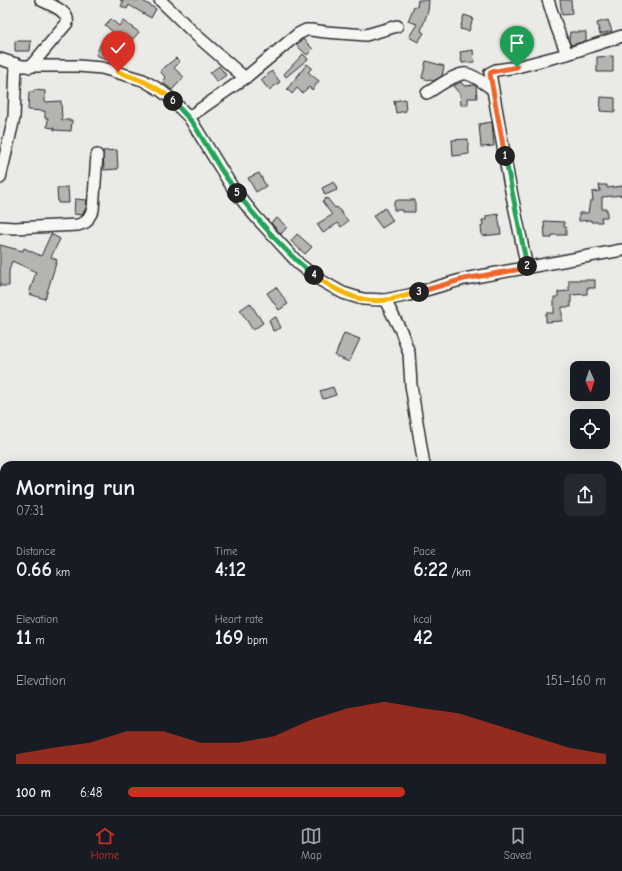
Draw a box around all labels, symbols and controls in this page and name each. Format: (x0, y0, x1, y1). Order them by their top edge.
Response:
pin (500, 26, 534, 67)
pin (101, 31, 135, 72)
icon: arrive (506, 32, 528, 54)
icon: check (107, 37, 129, 59)
pin: 6 (163, 91, 183, 111)
text: 6 (170, 94, 176, 107)
pin: 1 (495, 146, 515, 166)
text: 1 (503, 149, 507, 162)
pin: 5 (227, 183, 247, 203)
text: 5 (234, 186, 240, 199)
pin: 2 (517, 256, 537, 276)
text: 2 (524, 259, 530, 272)
pin: 4 (304, 265, 324, 285)
text: 4 (311, 268, 317, 281)
pin: 3 (409, 282, 429, 302)
text: 3 (416, 285, 422, 298)
north arrow (570, 361, 610, 401)
map controls (570, 361, 610, 449)
button: locate (570, 409, 610, 449)
button: share (564, 474, 606, 516)
text: Morning run (16, 475, 135, 501)
text: 07:31 (16, 503, 44, 518)
text: Distance (16, 545, 55, 558)
text: Time (215, 545, 238, 558)
text: Pace (413, 545, 436, 558)
text: 0.66 (16, 558, 52, 581)
text: 4:12 (215, 558, 246, 581)
text: 6:22 (413, 558, 448, 581)
text: km (52, 566, 70, 579)
text: /km (448, 566, 471, 579)
text: Elevation (16, 613, 58, 626)
text: Heart rate (215, 613, 263, 626)
text: kcal (413, 613, 432, 626)
text: 11 (16, 626, 32, 649)
text: 169 (215, 626, 243, 649)
text: 42 (413, 626, 433, 649)
text: m (32, 634, 45, 647)
text: bpm (243, 634, 268, 647)
text: Elevation (16, 673, 66, 688)
text: 151–160 m (546, 673, 606, 688)
text: 100 m (16, 785, 51, 800)
text: 6:48 (80, 785, 102, 800)
tab: Home (91, 825, 119, 862)
tab: Map (300, 825, 322, 862)
tab: Saved (504, 825, 531, 862)

